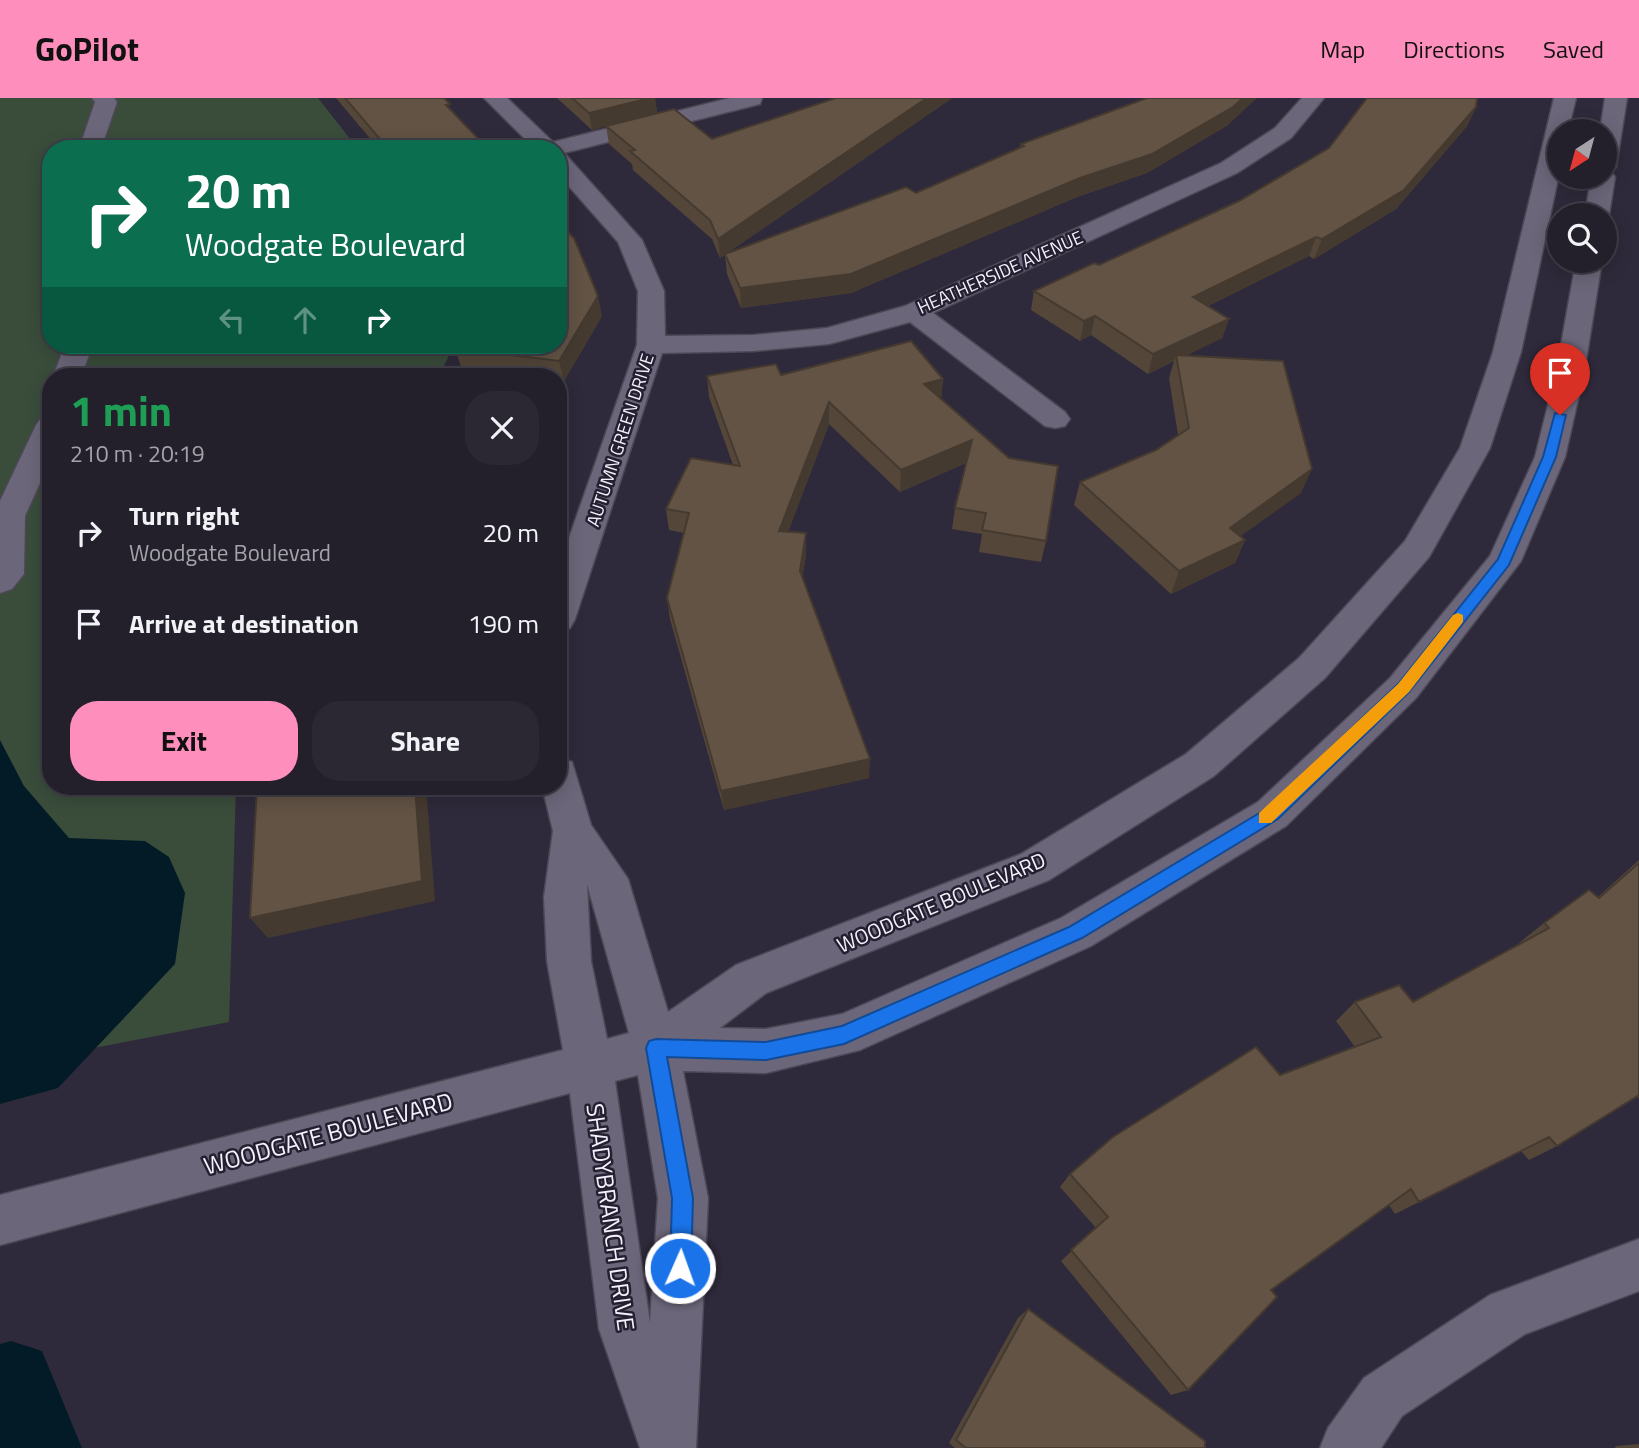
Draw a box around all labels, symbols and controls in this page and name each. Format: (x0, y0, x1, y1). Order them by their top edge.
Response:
text: GoPilot (35, 24, 139, 74)
text: Map (1320, 31, 1365, 67)
text: Directions (1403, 31, 1505, 67)
text: Saved (1543, 31, 1604, 67)
north arrow (1547, 119, 1617, 189)
map controls (1547, 119, 1617, 273)
text: 20 m (185, 152, 292, 227)
icon: right (70, 168, 161, 259)
button: search (1547, 203, 1617, 273)
text: Woodgate Boulevard (185, 220, 466, 268)
street label: HEATHERSIDE AVENUE (913, 223, 1087, 321)
icon: left (213, 301, 251, 339)
icon: ahead (286, 301, 324, 339)
icon: right (359, 301, 397, 339)
pin (1530, 343, 1590, 415)
street label: AUTUMN GREEN DRIVE (579, 350, 661, 530)
icon: arrive (1541, 354, 1579, 392)
text: 1 min (70, 378, 172, 442)
button: close (465, 391, 539, 465)
text: 210 m · 20:19 (70, 436, 205, 471)
text: Turn right (129, 496, 240, 535)
text: 20 m (482, 513, 539, 552)
icon: right (70, 514, 108, 552)
text: Woodgate Boulevard (129, 535, 331, 570)
text: Arrive at destination (129, 604, 359, 643)
text: 190 m (468, 604, 539, 643)
icon: arrive (70, 605, 108, 643)
button: Exit (70, 701, 298, 781)
button: Share (312, 701, 539, 781)
street label: WOODGATE BOULEVARD (832, 843, 1050, 961)
street label: WOODGATE BOULEVARD (200, 1082, 456, 1184)
street label: SHADYBRANCH DRIVE (577, 1101, 645, 1333)
position arrow (643, 1231, 717, 1305)

